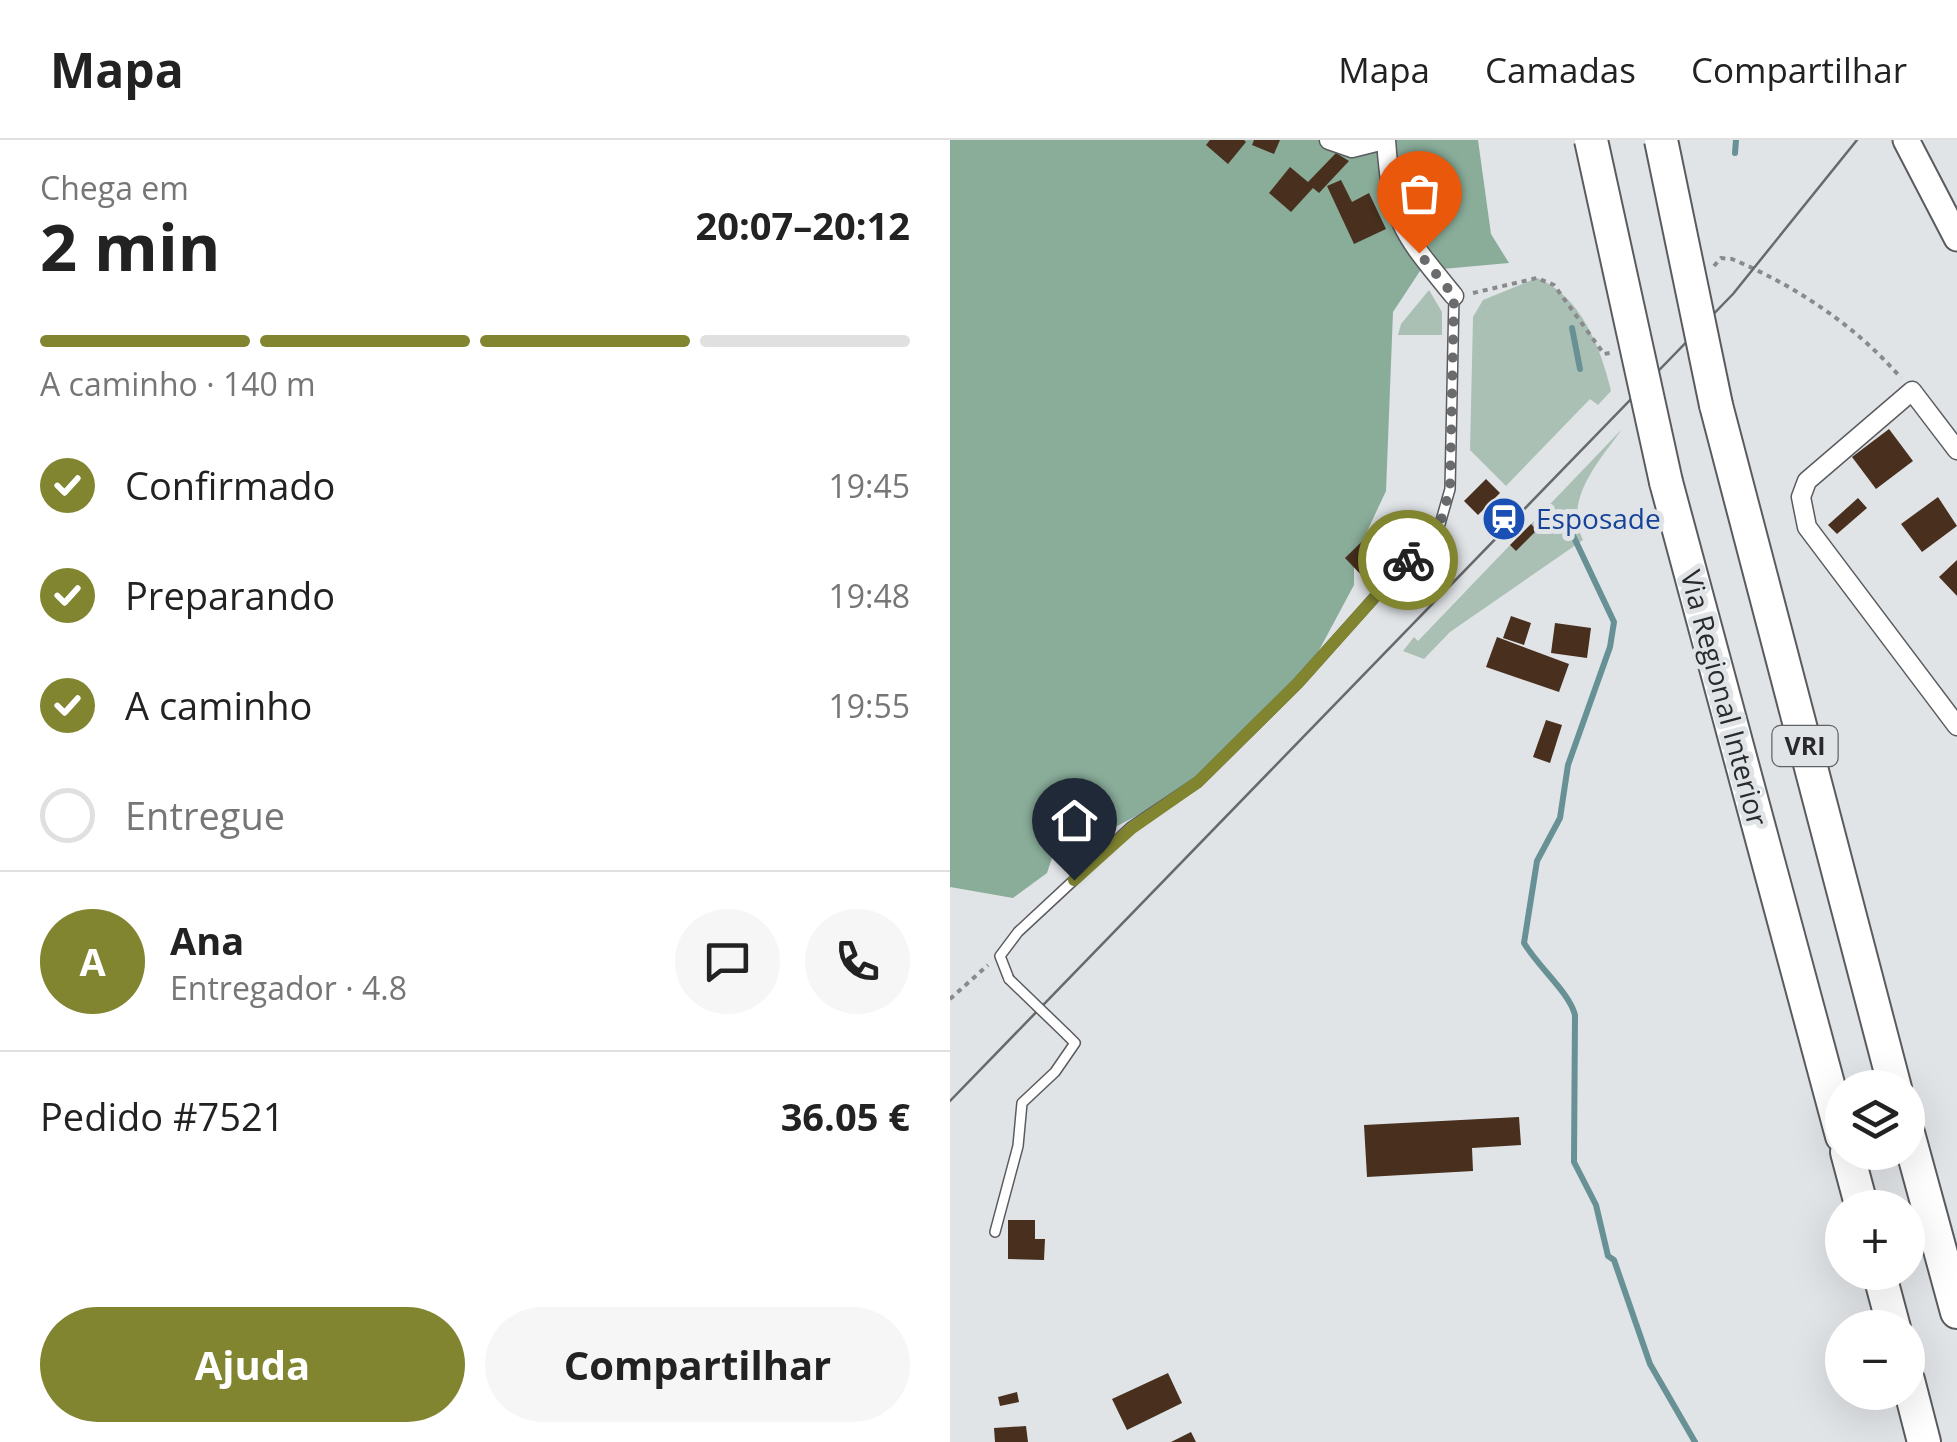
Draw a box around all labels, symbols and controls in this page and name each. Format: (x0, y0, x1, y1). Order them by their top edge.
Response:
text: Mapa (50, 37, 184, 102)
text: Mapa (1338, 46, 1430, 93)
text: Camadas (1485, 46, 1636, 93)
text: Compartilhar (1691, 46, 1907, 93)
pin (1377, 151, 1462, 254)
text: Chega em (40, 166, 189, 209)
icon: bag (1392, 166, 1447, 221)
text: 20:07–20:12 (696, 199, 910, 251)
text: 2 min (40, 202, 220, 290)
text: A caminho · 140 m (40, 362, 316, 405)
icon: check (40, 458, 95, 513)
text: Confirmado (125, 459, 335, 511)
text: 19:45 (828, 464, 910, 507)
station icon: Esposade (1481, 496, 1527, 542)
place label: Esposade (1536, 499, 1661, 537)
courier (1358, 510, 1458, 610)
icon: bike (1381, 533, 1436, 588)
street label: Via Regional Interior (1673, 566, 1778, 830)
icon: check (40, 568, 95, 623)
text: Preparando (125, 569, 335, 621)
text: 19:48 (828, 574, 910, 617)
icon: check (40, 678, 95, 733)
text: A caminho (125, 679, 312, 731)
text: 19:55 (828, 684, 910, 727)
road number: VRI (1772, 726, 1838, 766)
pin (1032, 778, 1117, 881)
text: Entregue (125, 789, 285, 841)
icon: home (1047, 793, 1102, 848)
button: chat (675, 909, 780, 1014)
button: phone (805, 909, 910, 1014)
text: Ana (170, 914, 244, 966)
text: A (79, 935, 106, 987)
text: Entregador · 4.8 (170, 966, 407, 1009)
map controls (1825, 1070, 1925, 1410)
button: layers (1825, 1070, 1925, 1170)
text: Pedido #7521 (40, 1090, 284, 1142)
text: 36.05 € (781, 1090, 910, 1142)
button: + (1825, 1190, 1925, 1290)
button: Ajuda (40, 1307, 465, 1422)
button: Compartilhar (485, 1307, 910, 1422)
button: − (1825, 1310, 1925, 1410)

